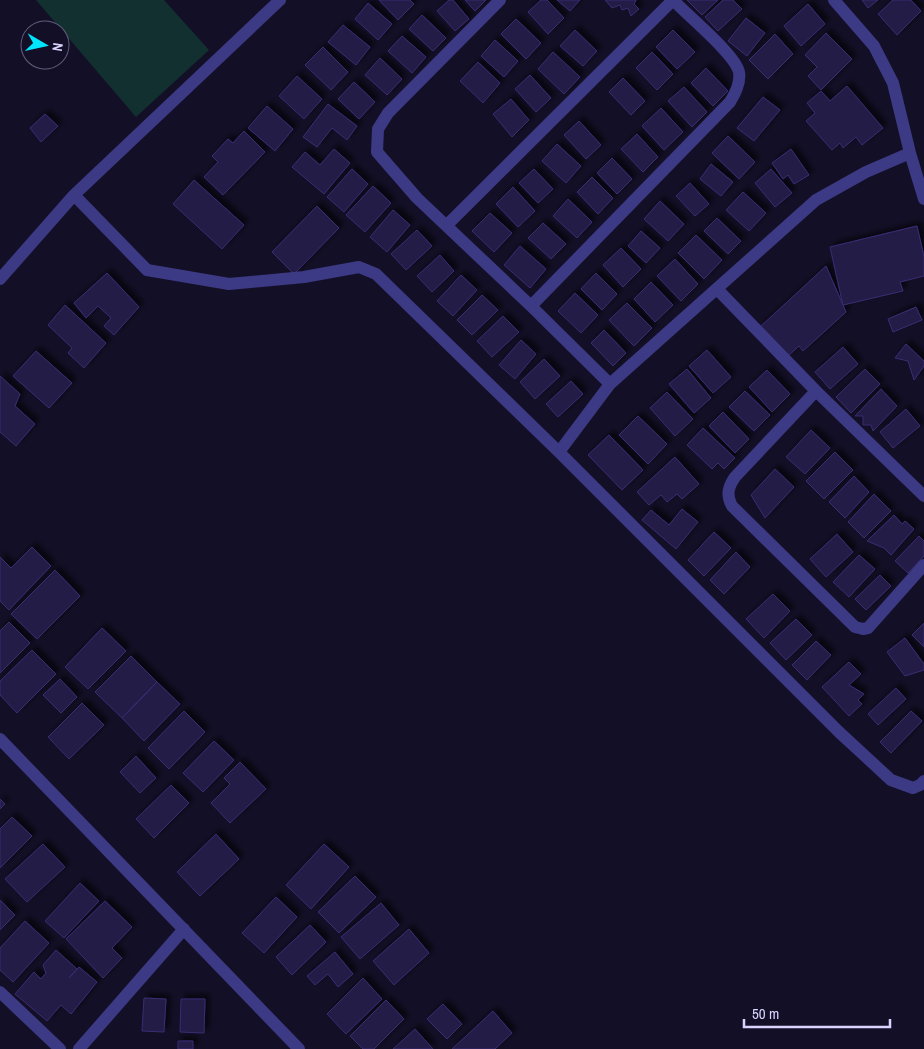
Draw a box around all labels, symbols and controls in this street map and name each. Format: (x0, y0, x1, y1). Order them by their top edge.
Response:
north arrow (20, 20, 70, 70)
text: N (48, 42, 67, 53)
scale bar (744, 996, 890, 1028)
text: 50 m (752, 1003, 779, 1024)

